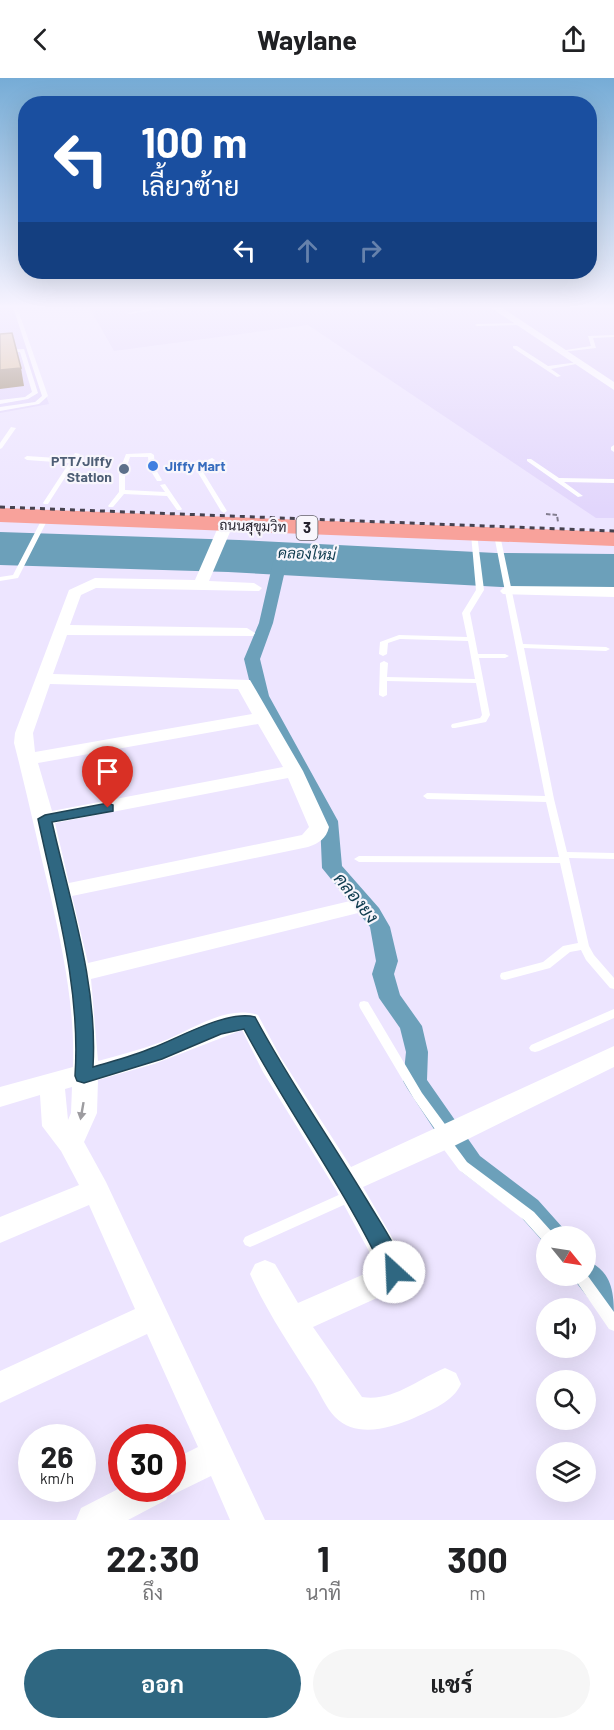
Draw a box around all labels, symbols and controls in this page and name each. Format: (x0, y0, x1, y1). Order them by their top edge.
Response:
icon: back (24, 23, 57, 56)
text: Waylane (257, 23, 357, 55)
icon: share (557, 23, 590, 56)
text: 100 m (141, 116, 247, 166)
icon: left (42, 120, 120, 198)
text: เลี้ยวซ้าย (141, 169, 239, 201)
icon: left (228, 234, 261, 267)
icon: ahead (291, 234, 324, 267)
icon: right (354, 234, 387, 267)
place label: PTT/Jiffy Station (51, 452, 112, 485)
place label: Jiffy Mart (165, 457, 226, 474)
marker: Jiffy Mart (146, 459, 160, 473)
marker: PTT/Jiffy Station (117, 462, 131, 476)
street label: ถนนสุขุมวิท (219, 516, 287, 537)
road number: 3 (296, 516, 318, 540)
water label: คลองใหม่ (278, 543, 337, 563)
pin (82, 746, 133, 808)
icon: arrive (91, 755, 124, 788)
water label: คลองยง (330, 868, 384, 927)
one-way arrow (78, 1102, 87, 1121)
north arrow (536, 1226, 596, 1286)
map controls (536, 1226, 596, 1502)
position arrow (362, 1240, 426, 1304)
button: sound (536, 1298, 596, 1358)
button: search (536, 1370, 596, 1430)
speed limit sign: 30 (108, 1424, 186, 1502)
text: 26 (41, 1438, 73, 1474)
button: layers (536, 1442, 596, 1502)
text: km/h (40, 1469, 74, 1487)
text: 22:30 (106, 1536, 200, 1579)
text: 1 (317, 1536, 330, 1579)
text: 300 (447, 1537, 508, 1580)
text: ถึง (142, 1580, 163, 1604)
text: นาที (306, 1580, 341, 1604)
text: m (469, 1580, 486, 1604)
button: ออก (24, 1649, 301, 1718)
button: แชร์ (313, 1649, 590, 1718)

